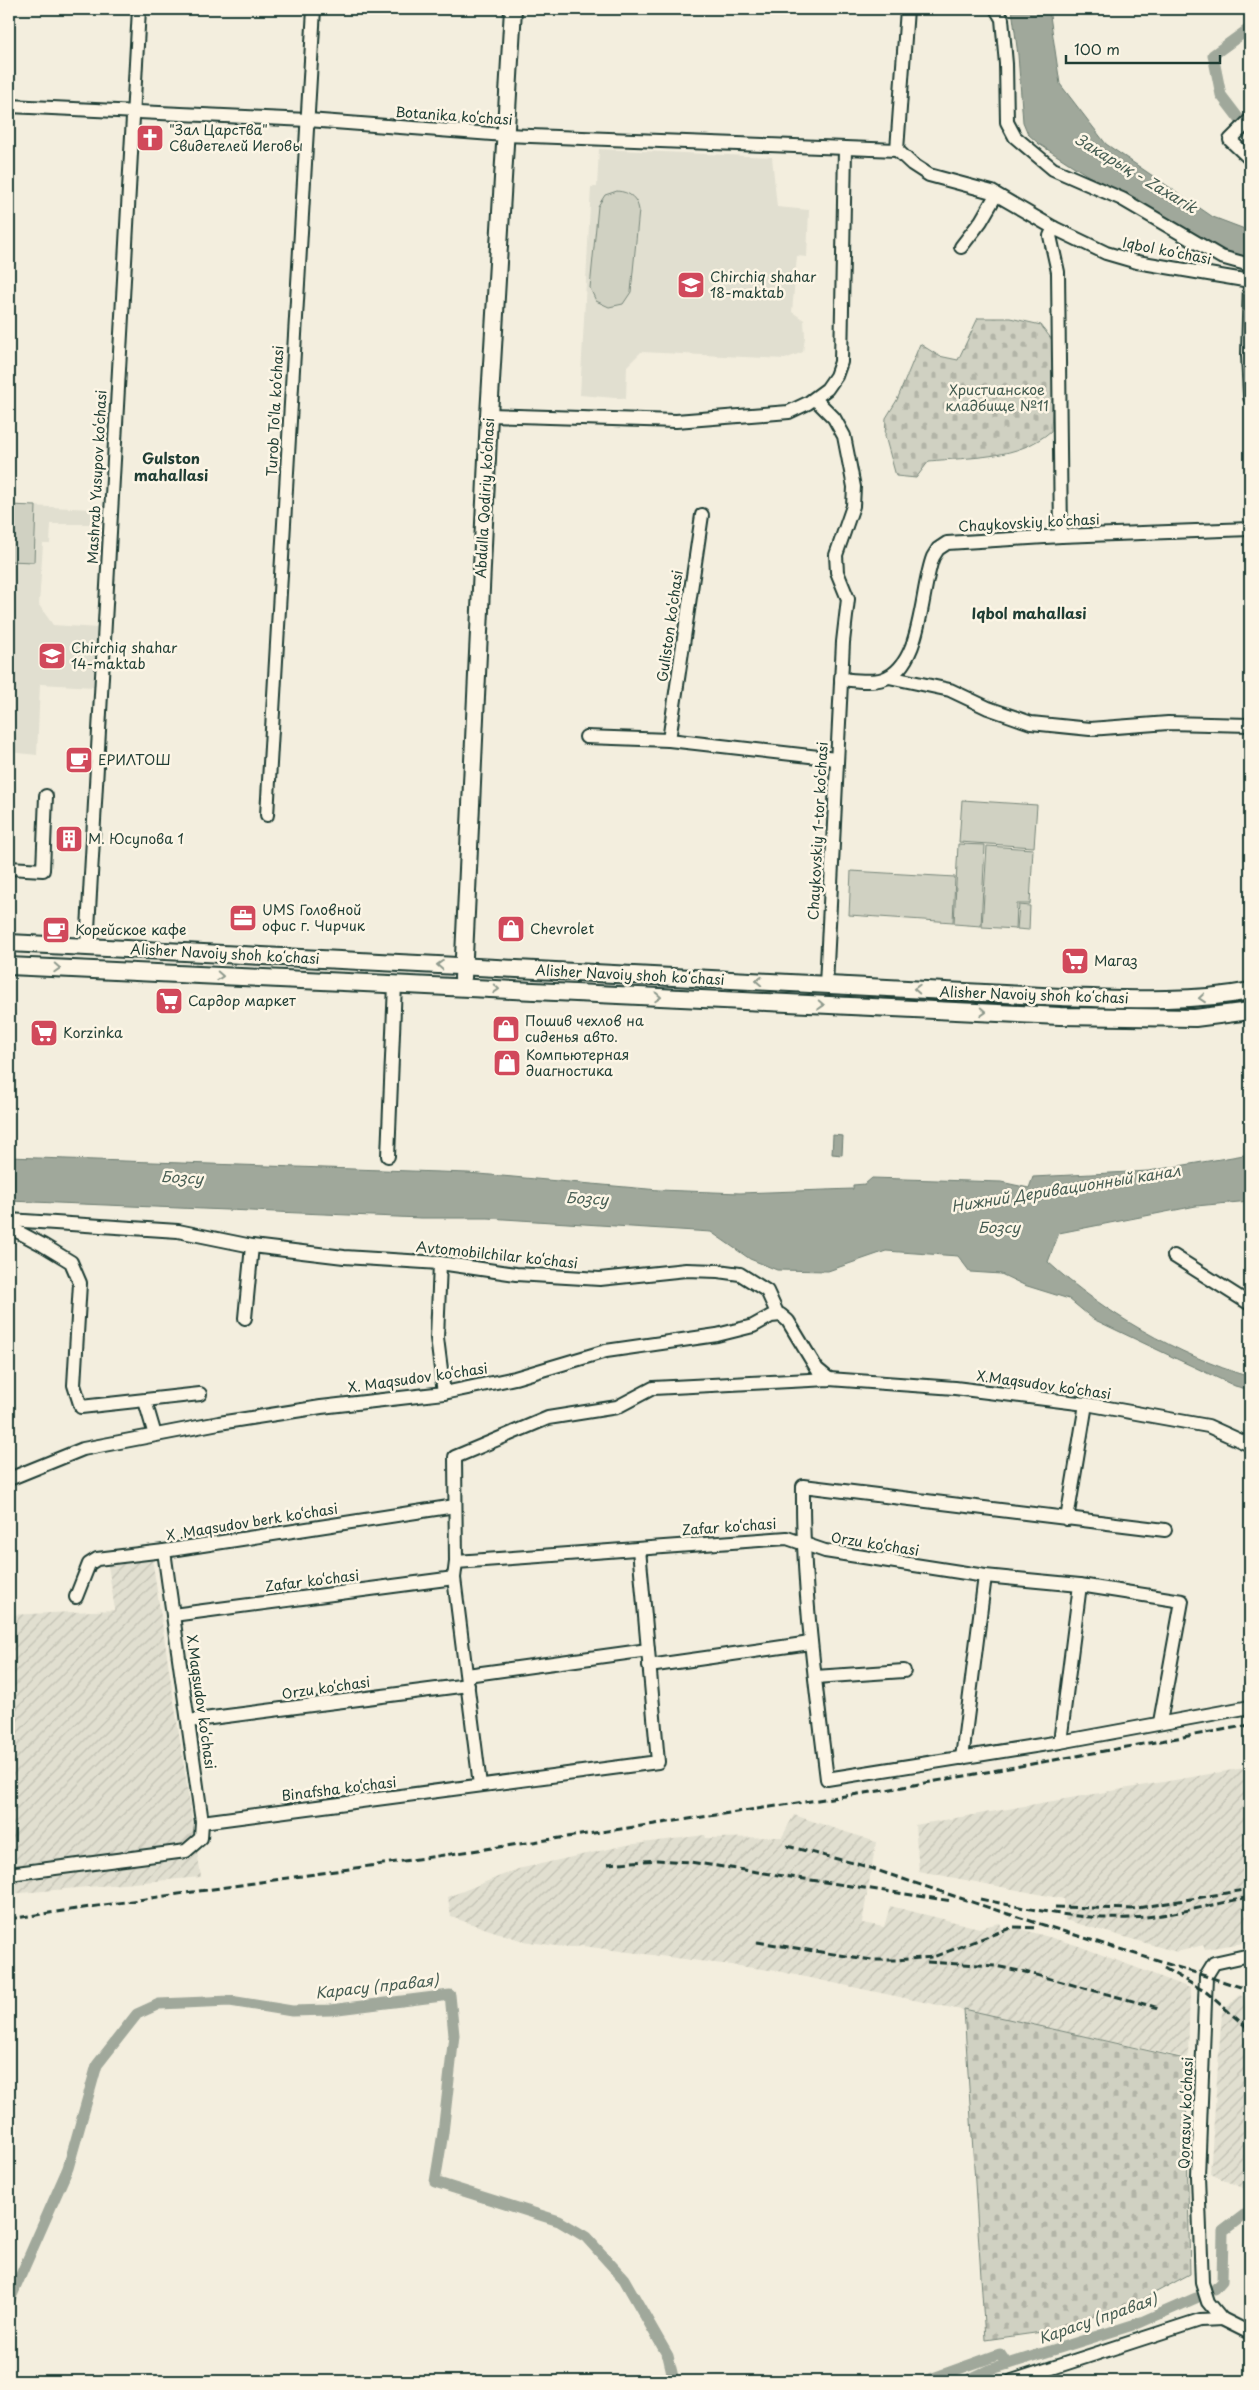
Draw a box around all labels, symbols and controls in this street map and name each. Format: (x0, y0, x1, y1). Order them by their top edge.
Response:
scale bar (1066, 32, 1220, 64)
text: 100 m (1074, 37, 1120, 60)
street label: Botanika ko‘chasi (395, 101, 513, 130)
place label: "Зал Царства" Свидетелей Иеговы (169, 119, 303, 156)
church icon: "Зал Царства" Свидетелей Иеговы (135, 123, 165, 153)
water label: Закарық - Zaxarik (1071, 127, 1203, 219)
street label: Iqbol koʻchasi (1121, 232, 1213, 269)
place label: Chirchiq shahar 18-maktab (710, 266, 817, 303)
school or university icon: Chirchiq shahar 18-maktab (676, 270, 706, 300)
street label: Turob To‘la ko‘chasi (261, 345, 288, 477)
park label: Христианское кладбище №11 (945, 379, 1049, 416)
street label: Mashrab Yusupov ko‘chasi (81, 389, 112, 565)
street label: Abdulla Qodiriy ko‘chasi (470, 417, 499, 579)
district label: Gulston mahallasi (134, 446, 208, 486)
street label: Chaykovskiy ko‘chasi (958, 508, 1100, 537)
street label: Guliston ko‘chasi (651, 569, 688, 683)
district label: Iqbol mahallasi (971, 601, 1087, 624)
place label: Chirchiq shahar 14-maktab (71, 637, 178, 674)
school or university icon: Chirchiq shahar 14-maktab (37, 641, 67, 671)
street label: Chaykovskiy 1-tor ko‘chasi (802, 741, 833, 921)
cafe icon: ЕРИЛТОШ (64, 745, 94, 775)
place label: ЕРИЛТОШ (98, 749, 171, 770)
building icon: М. Юсупова 1 (54, 824, 84, 854)
place label: М. Юсупова 1 (88, 828, 184, 849)
place label: UMS Головной офис г. Чирчик (262, 899, 366, 936)
office icon: UMS Головной офис г. Чирчик (228, 903, 258, 933)
shop icon: Chevrolet (496, 914, 526, 944)
cafe icon: Корейское кафе (41, 915, 71, 945)
place label: Chevrolet (530, 918, 594, 939)
place label: Корейское кафе (75, 919, 187, 940)
street label: Alisher Navoiy shoh koʻchasi (130, 938, 320, 969)
supermarket icon: Магаз (1060, 946, 1090, 976)
place label: Магаз (1094, 950, 1138, 971)
street label: Alisher Navoiy shoh koʻchasi (535, 959, 725, 990)
one-way arrow (435, 960, 443, 971)
one-way arrow (54, 963, 62, 973)
one-way arrow (216, 970, 224, 981)
one-way arrow (755, 976, 763, 987)
street label: Alisher Navoiy shoh koʻchasi (939, 981, 1129, 1008)
one-way arrow (492, 984, 500, 994)
one-way arrow (913, 984, 921, 995)
supermarket icon: Сардор маркет (154, 986, 184, 1016)
place label: Сардор маркет (188, 990, 296, 1011)
one-way arrow (655, 991, 663, 1002)
one-way arrow (1198, 992, 1206, 1003)
one-way arrow (817, 999, 825, 1010)
one-way arrow (979, 1007, 987, 1018)
place label: Пошив чехлов на сиденья авто. (525, 1010, 644, 1047)
shop icon: Пошив чехлов на сиденья авто. (491, 1014, 521, 1044)
supermarket icon: Korzinka (29, 1018, 59, 1048)
place label: Korzinka (63, 1022, 123, 1043)
place label: Компьютерная диагностика (526, 1044, 629, 1081)
shop icon: Компьютерная диагностика (492, 1048, 522, 1078)
water label: Нижний Деривационный канал (950, 1158, 1182, 1217)
water label: Бозсу (160, 1164, 205, 1189)
water label: Бозсу (565, 1185, 610, 1210)
water label: Бозсу (978, 1215, 1022, 1238)
street label: Avtomobilchilar ko‘chasi (415, 1236, 579, 1273)
street label: X. Maqsudov ko‘chasi (347, 1357, 489, 1398)
street label: X.Maqsudov ko‘chasi (976, 1365, 1113, 1404)
street label: X .Maqsudov berk ko‘chasi (165, 1498, 339, 1545)
street label: Zafar ko‘chasi (681, 1513, 777, 1540)
street label: Orzu ko‘chasi (829, 1526, 921, 1561)
street label: Zafar ko‘chasi (264, 1564, 360, 1597)
street label: X.Maqsudov ko‘chasi (182, 1633, 221, 1770)
street label: Orzu ko‘chasi (280, 1671, 372, 1704)
street label: Binafsha ko‘chasi (280, 1771, 398, 1806)
water label: Карасу (правая) (314, 1967, 441, 2003)
street label: Qorasuv ko‘chasi (1173, 2057, 1198, 2169)
water label: Карасу (правая) (1035, 2286, 1161, 2349)

